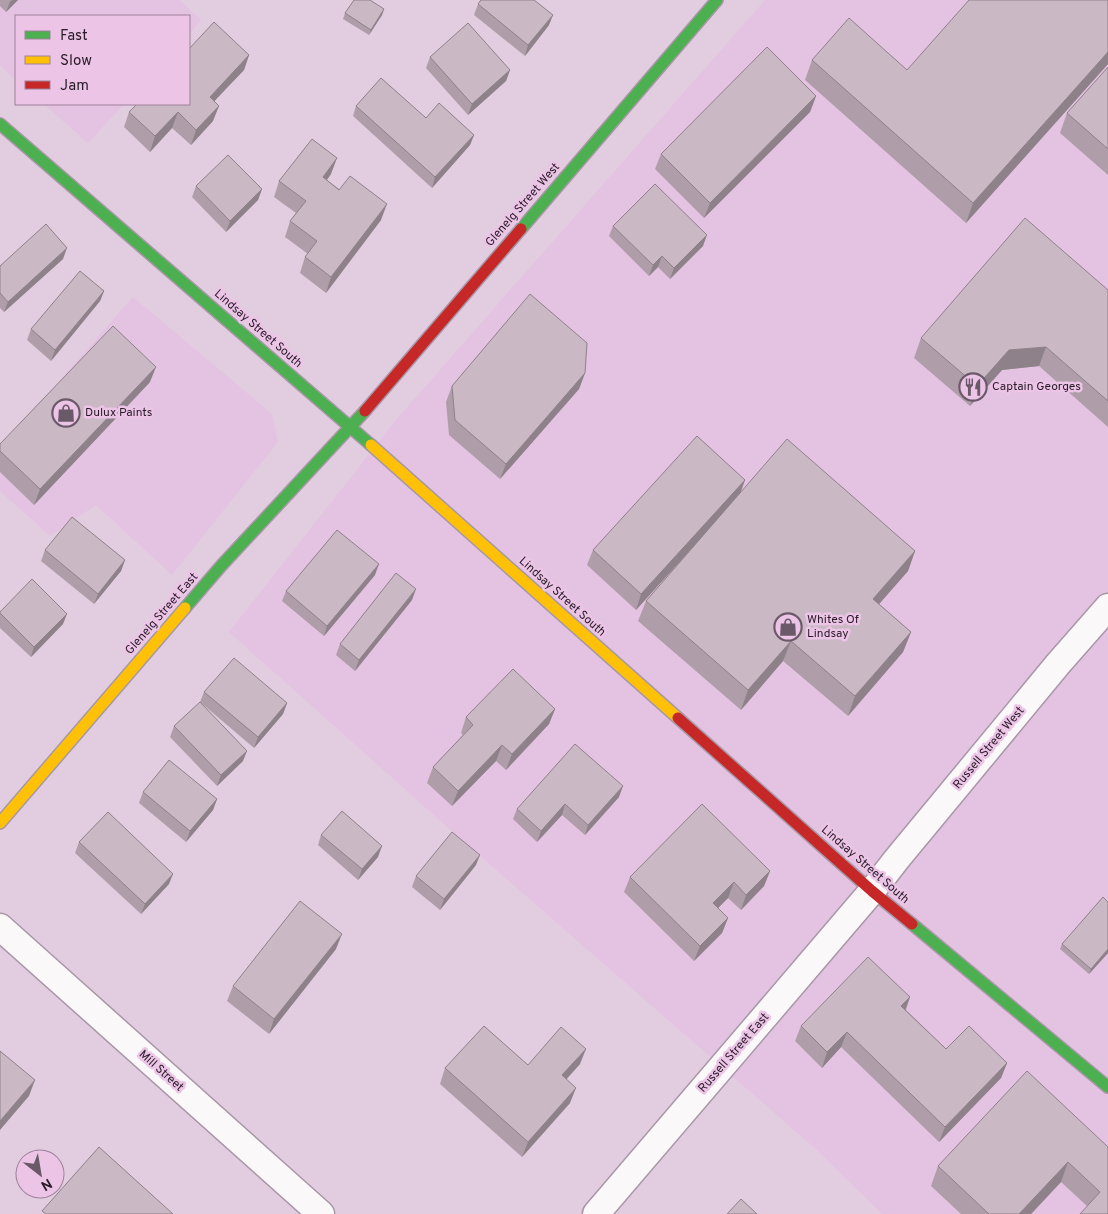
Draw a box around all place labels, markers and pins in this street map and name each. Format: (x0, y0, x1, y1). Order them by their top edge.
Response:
restaurant icon: Captain Georges (958, 372, 988, 402)
place label: Captain Georges (992, 379, 1081, 395)
shop icon: Dulux Paints (51, 398, 81, 428)
place label: Dulux Paints (85, 405, 152, 421)
shop icon: Whites Of Lindsay (773, 612, 803, 642)
place label: Whites Of Lindsay (807, 612, 859, 642)

